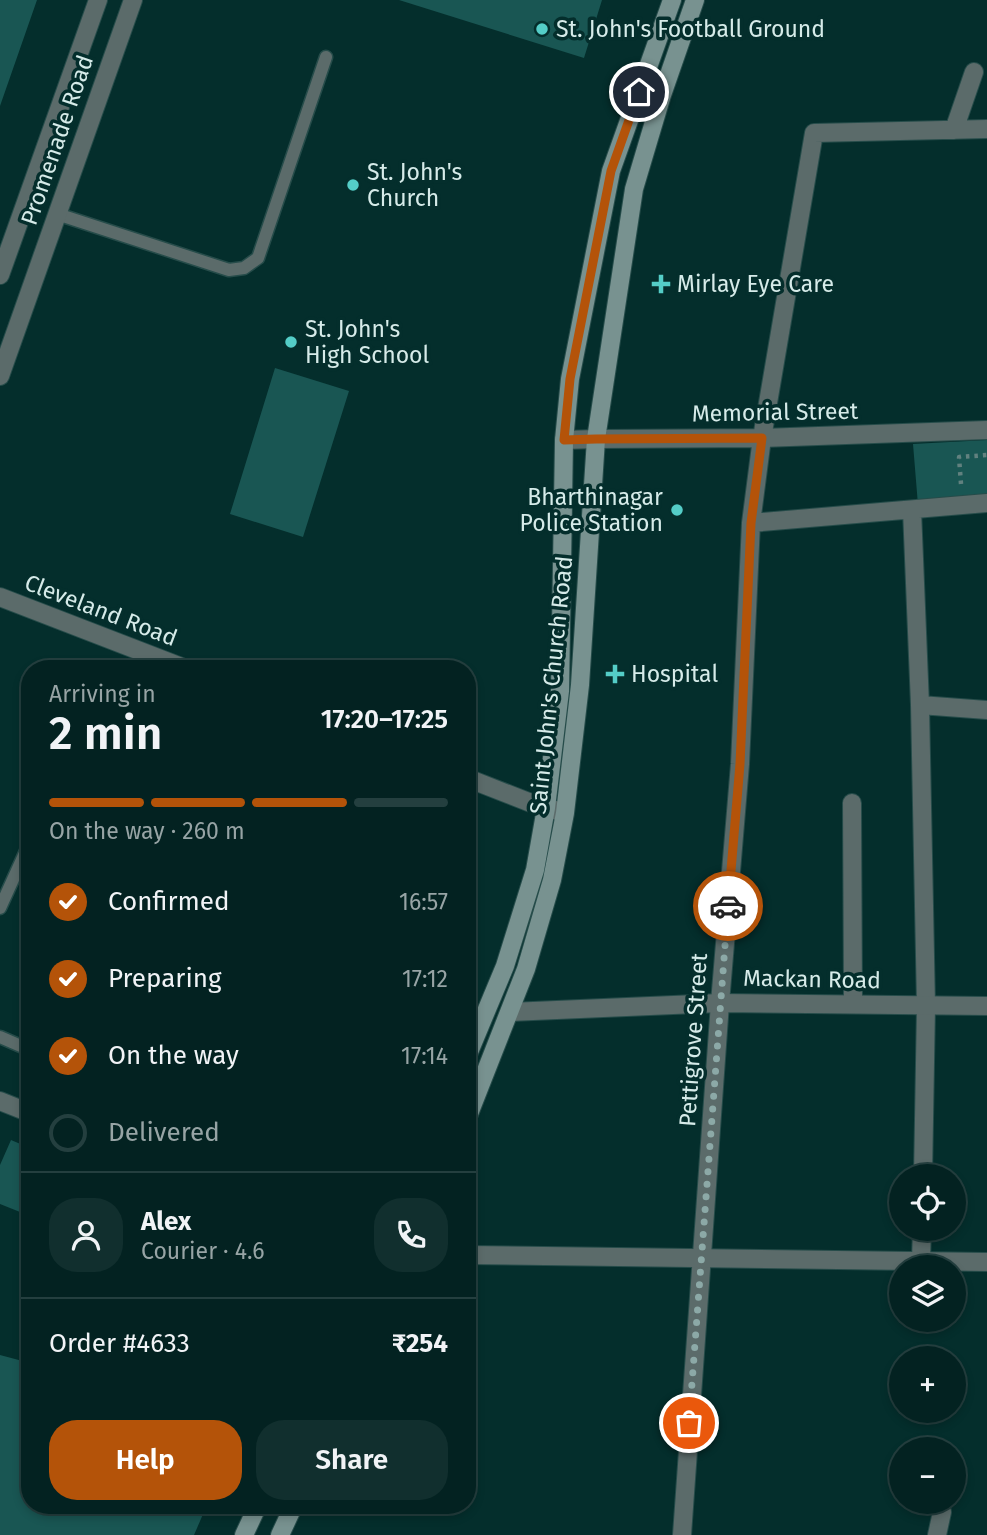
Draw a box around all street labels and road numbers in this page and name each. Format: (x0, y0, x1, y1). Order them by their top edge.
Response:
street label: Promenade Road (15, 51, 99, 229)
street label: Memorial Street (692, 397, 859, 427)
street label: Saint John's Church Road (524, 554, 578, 816)
street label: Cleveland Road (21, 568, 181, 652)
street label: Pettigrove Street (673, 952, 713, 1128)
street label: Mackan Road (743, 964, 881, 994)

